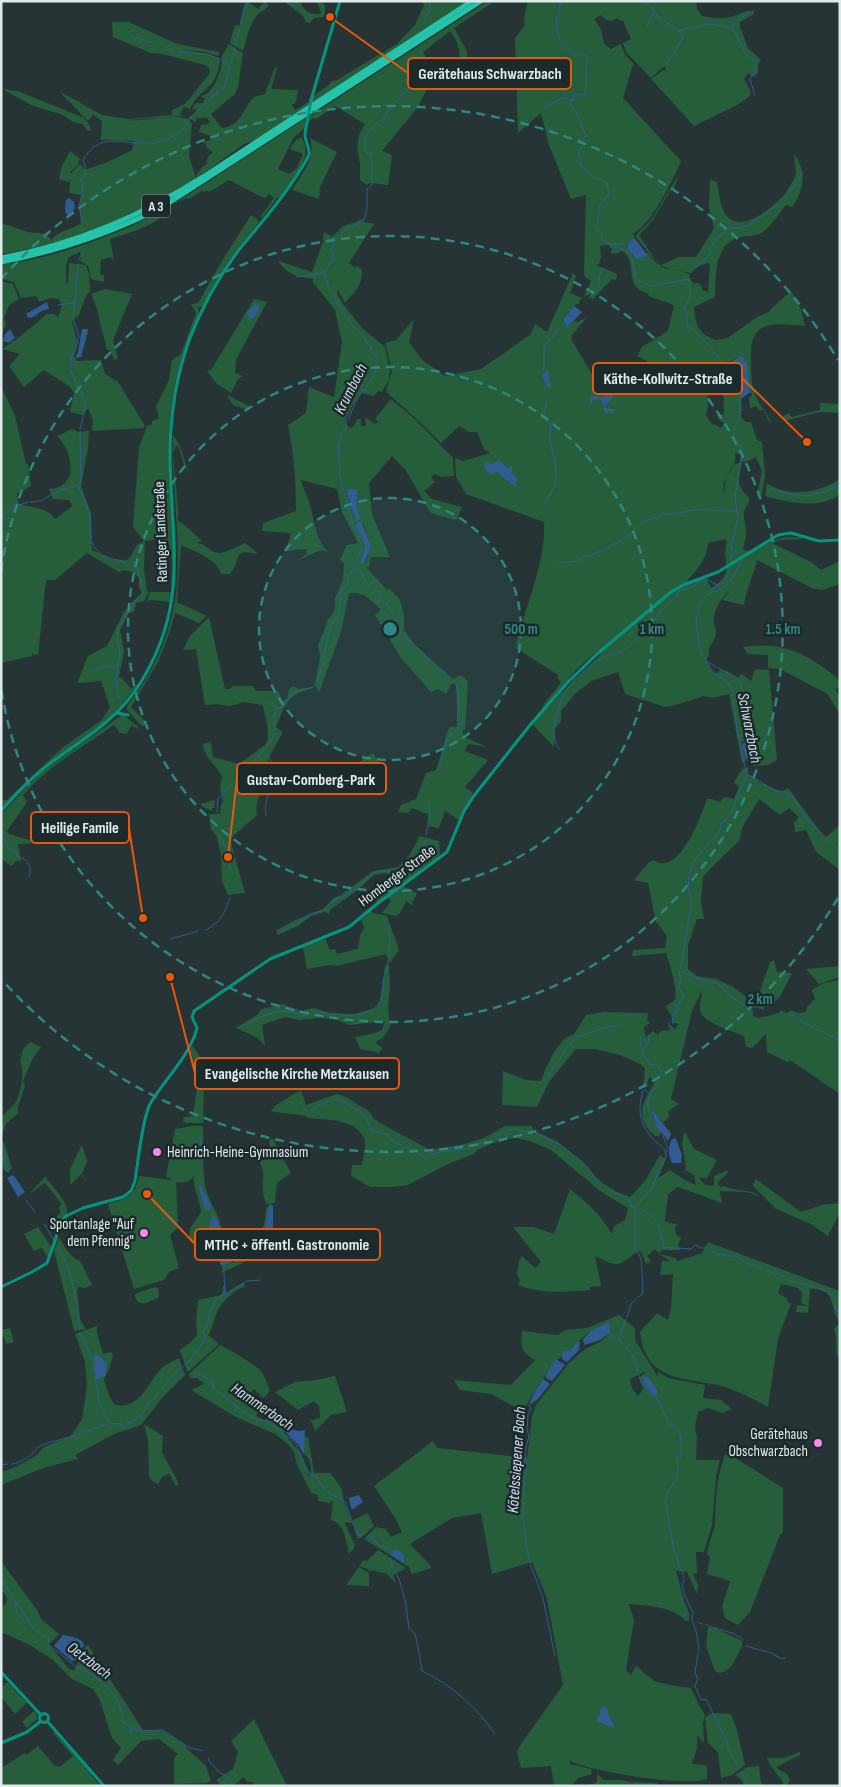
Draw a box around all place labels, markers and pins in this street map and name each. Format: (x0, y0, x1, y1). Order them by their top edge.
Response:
callout: Gerätehaus Schwarzbach (408, 58, 571, 89)
callout: Käthe-Kollwitz-Straße (593, 363, 742, 394)
centre of rings (381, 620, 399, 638)
callout: Gustav-Comberg-Park (237, 763, 386, 794)
callout: Heilige Famile (31, 812, 129, 843)
callout: Evangelische Kirche Metzkausen (195, 1058, 399, 1089)
place label: Heinrich-Heine-Gymnasium (167, 1143, 308, 1162)
marker: Heinrich-Heine-Gymnasium (151, 1146, 163, 1158)
place label: Sportanlage "Auf dem Pfennig" (50, 1215, 135, 1251)
marker: Sportanlage "Auf dem Pfennig" (138, 1227, 150, 1239)
callout: MTHC + öffentl. Gastronomie (195, 1229, 380, 1260)
place label: Gerätehaus Obschwarzbach (728, 1425, 808, 1461)
marker: Gerätehaus Obschwarzbach (812, 1437, 824, 1449)

